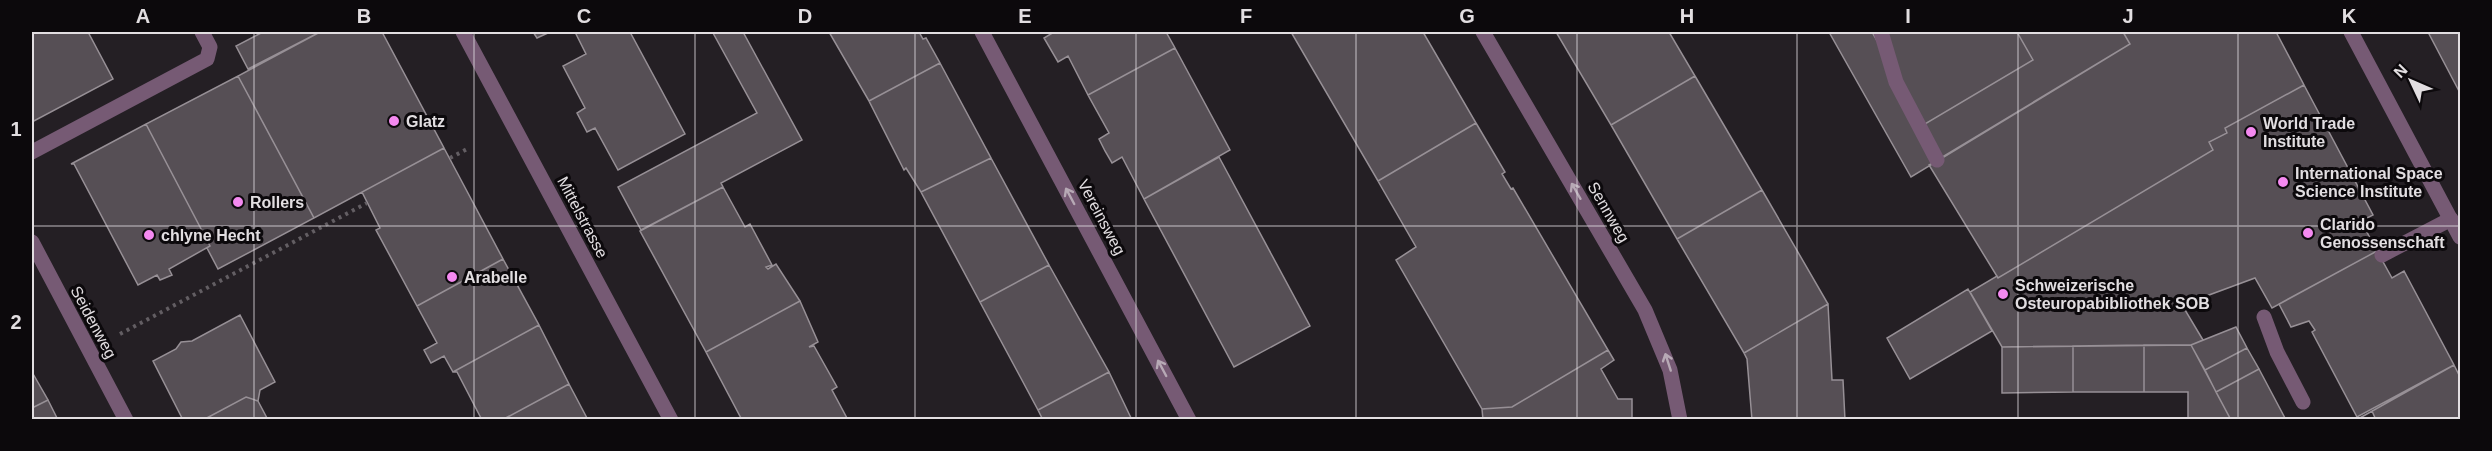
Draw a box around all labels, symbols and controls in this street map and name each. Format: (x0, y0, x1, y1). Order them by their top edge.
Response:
text: A (136, 5, 150, 27)
text: B (357, 5, 371, 27)
text: C (577, 5, 591, 27)
text: D (798, 5, 812, 27)
text: E (1018, 5, 1032, 27)
text: F (1240, 5, 1252, 27)
text: G (1459, 5, 1475, 27)
text: H (1680, 5, 1694, 27)
text: I (1905, 5, 1911, 27)
text: J (2122, 5, 2134, 27)
text: K (2342, 5, 2357, 27)
north arrow (2381, 51, 2441, 111)
text: N (2390, 61, 2411, 81)
place label: Glatz (406, 113, 445, 130)
marker: Glatz (387, 114, 401, 128)
place label: World Trade Institute (2263, 115, 2355, 150)
text: 1 (10, 118, 22, 140)
marker: World Trade Institute (2244, 125, 2258, 139)
place label: International Space Science Institute (2295, 165, 2443, 200)
street label: Mittelstrasse (554, 174, 611, 261)
marker: International Space Science Institute (2276, 175, 2290, 189)
street label: Vereinsweg (1075, 177, 1128, 258)
street label: Sennweg (1585, 179, 1633, 245)
one-way arrow (1569, 183, 1581, 200)
one-way arrow (1064, 188, 1076, 205)
place label: Rollers (250, 194, 304, 211)
marker: Rollers (231, 195, 245, 209)
place label: Clarido Genossenschaft (2320, 216, 2445, 251)
marker: Clarido Genossenschaft (2301, 226, 2315, 240)
place label: chlyne Hecht (161, 227, 261, 244)
marker: chlyne Hecht (142, 228, 156, 242)
place label: Arabelle (464, 269, 527, 286)
marker: Arabelle (445, 270, 459, 284)
place label: Schweizerische Osteuropabibliothek SOB (2015, 277, 2210, 312)
street label: Seidenweg (67, 283, 120, 361)
marker: Schweizerische Osteuropabibliothek SOB (1996, 287, 2010, 301)
text: 2 (10, 311, 22, 333)
one-way arrow (1661, 353, 1672, 372)
one-way arrow (1156, 360, 1168, 377)

